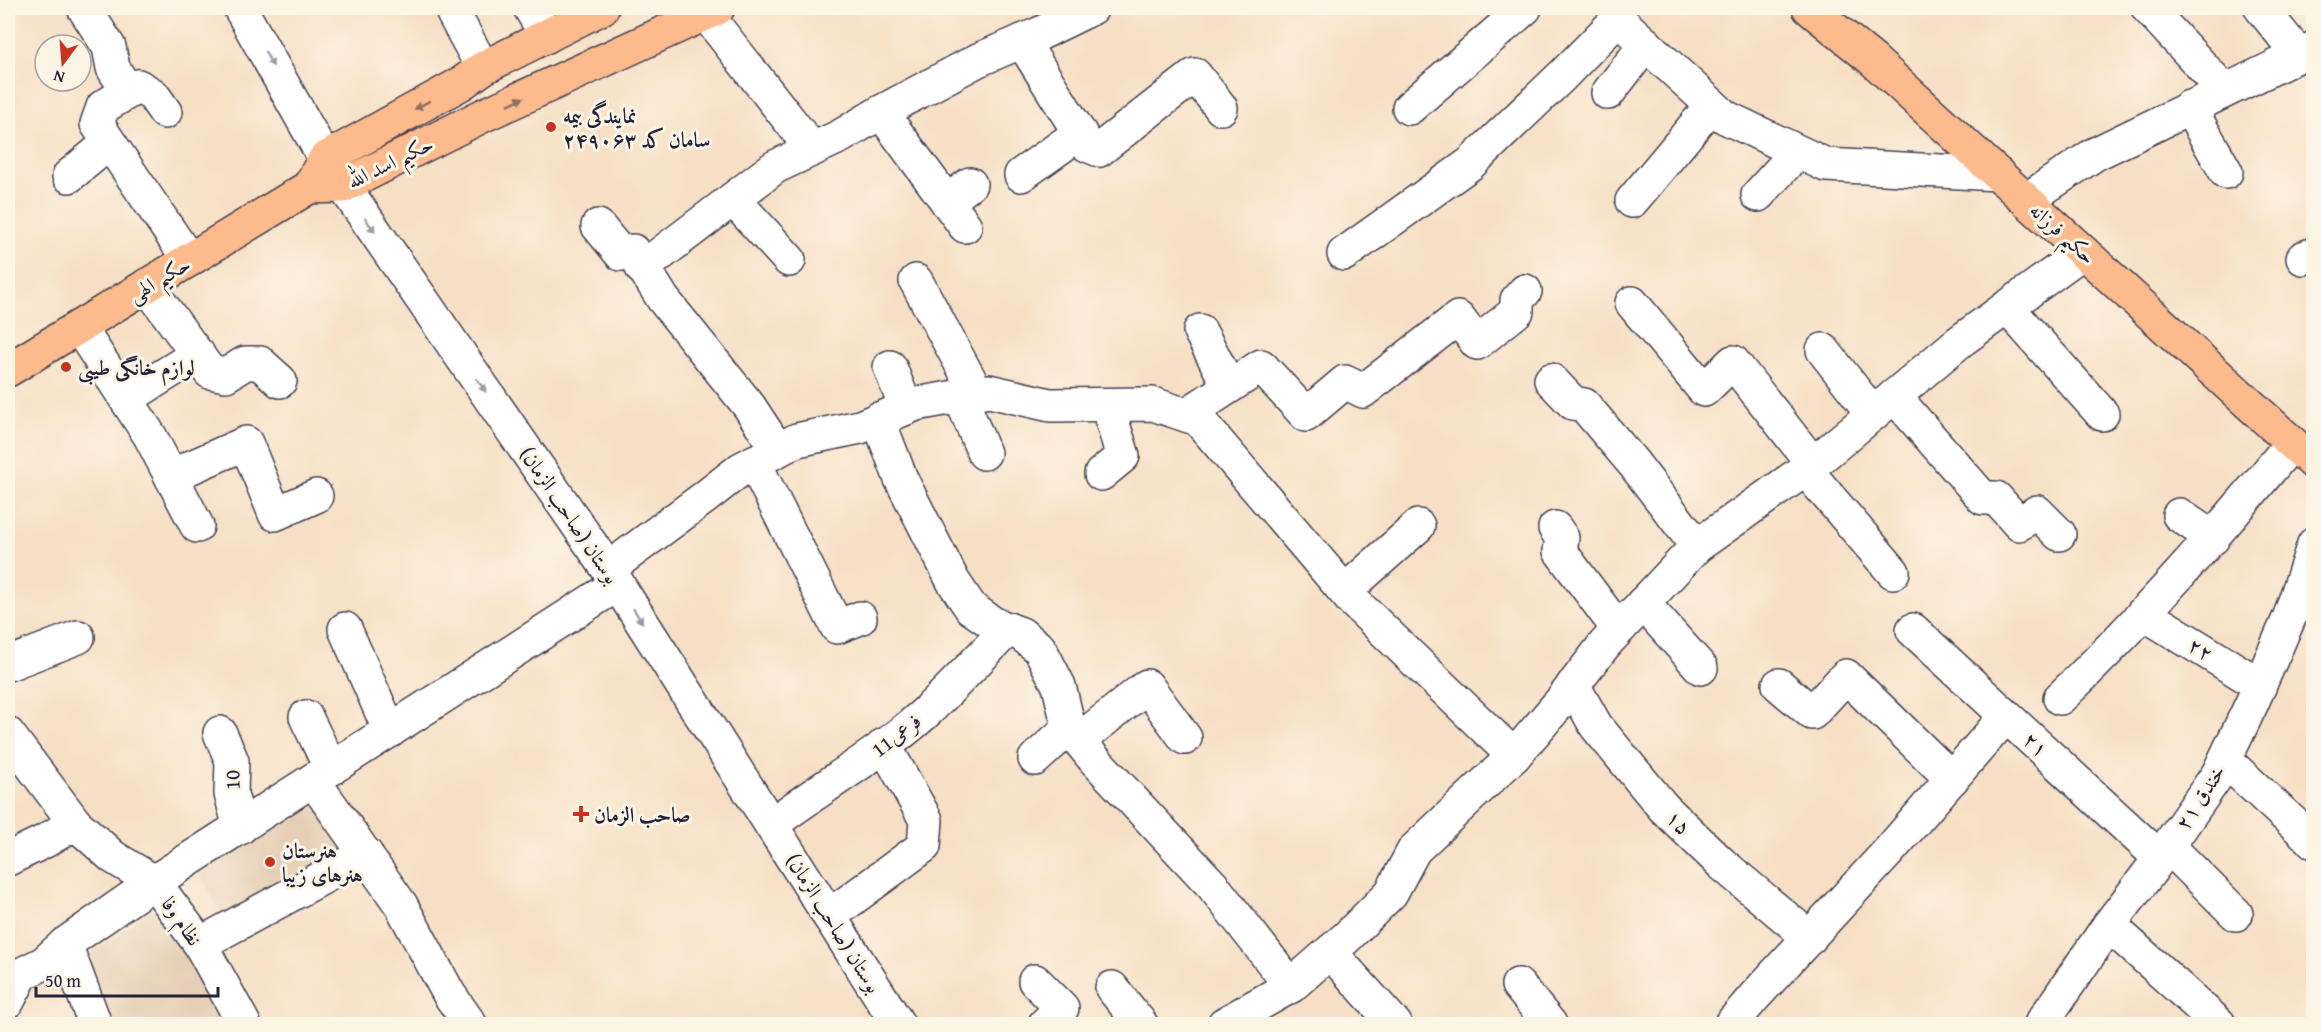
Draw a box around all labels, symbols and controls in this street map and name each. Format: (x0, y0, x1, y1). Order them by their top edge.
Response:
north arrow (33, 33, 93, 93)
one-way arrow (263, 50, 273, 67)
text: N (50, 64, 67, 90)
one-way arrow (507, 96, 524, 105)
one-way arrow (413, 100, 430, 110)
place label: نمایندگی بیمه سامان کد ۲۴۹۰۶۳ (563, 100, 710, 155)
marker: نمایندگی بیمه سامان کد ۲۴۹۰۶۳ (544, 120, 558, 134)
street label: حکیم اسد الله (341, 127, 441, 202)
street label: حکیم فرزانه (2019, 195, 2103, 276)
one-way arrow (364, 217, 375, 233)
street label: حکیم الهی (122, 248, 199, 315)
place label: لوازم خانگی طیبی (78, 352, 195, 387)
marker: لوازم خانگی طیبی (59, 360, 73, 374)
one-way arrow (475, 377, 487, 393)
street label: بوستان (صاحب الزمان) (512, 440, 628, 590)
one-way arrow (633, 607, 644, 624)
street label: ۲۲ (2182, 629, 2220, 669)
street label: فرعی11 (864, 705, 928, 765)
street label: ۲۱ (2016, 724, 2056, 764)
street label: ۲۱ خندق (2167, 758, 2233, 836)
street label: 10 (216, 769, 248, 791)
place label: صاحب الزمان (594, 799, 691, 830)
street label: ۱۵ (1659, 802, 1699, 842)
marker: صاحب الزمان (572, 805, 590, 823)
place label: هنرستان هنرهای زیبا (282, 835, 363, 890)
street label: بوستان (صاحب الزمان) (778, 847, 890, 999)
marker: هنرستان هنرهای زیبا (263, 855, 277, 869)
street label: نظام وفا (151, 890, 210, 954)
scale bar (36, 960, 218, 998)
text: 50 m (45, 967, 81, 994)

